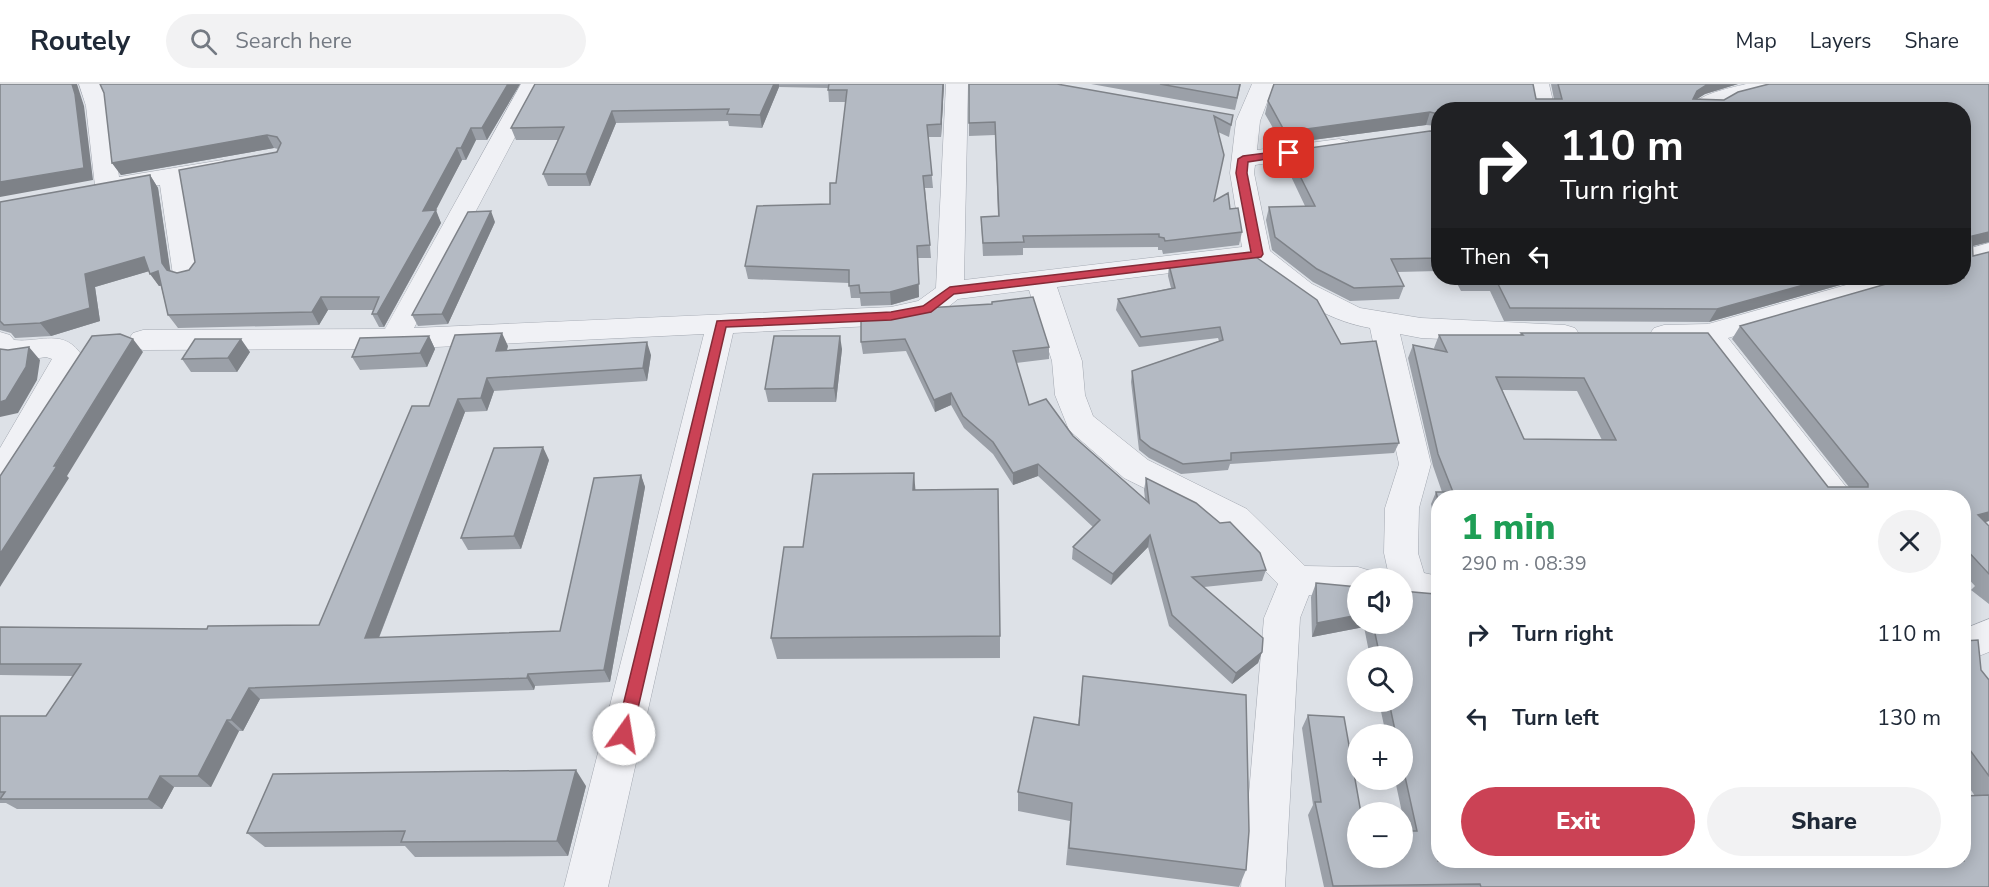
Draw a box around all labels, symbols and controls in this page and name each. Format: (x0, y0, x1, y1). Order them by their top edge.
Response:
search box (166, 14, 586, 68)
text: Routely (30, 22, 130, 60)
icon: search (187, 25, 220, 58)
text: Search here (235, 26, 352, 56)
text: Map (1735, 27, 1777, 55)
text: Layers (1810, 27, 1871, 55)
text: Share (1904, 27, 1959, 55)
text: 110 m (1560, 118, 1684, 175)
icon: right (1461, 126, 1539, 204)
pin (1263, 127, 1314, 178)
icon: arrive (1272, 136, 1305, 169)
text: Turn right (1560, 172, 1678, 209)
icon: left (1523, 240, 1556, 273)
text: Then (1461, 242, 1511, 272)
text: 1 min (1461, 503, 1556, 552)
button: close (1878, 510, 1941, 573)
text: 290 m · 08:39 (1461, 550, 1587, 577)
map controls (1347, 568, 1413, 868)
button: sound (1347, 568, 1413, 634)
icon: right (1461, 618, 1494, 651)
text: Turn right (1512, 619, 1613, 649)
text: 110 m (1877, 619, 1941, 649)
button: search (1347, 646, 1413, 712)
position arrow (592, 702, 656, 766)
icon: left (1461, 702, 1494, 735)
text: Turn left (1512, 703, 1599, 733)
text: 130 m (1877, 703, 1941, 733)
button: + (1347, 724, 1413, 790)
button: Exit (1461, 787, 1695, 856)
button: Share (1707, 787, 1941, 856)
button: − (1347, 802, 1413, 868)

